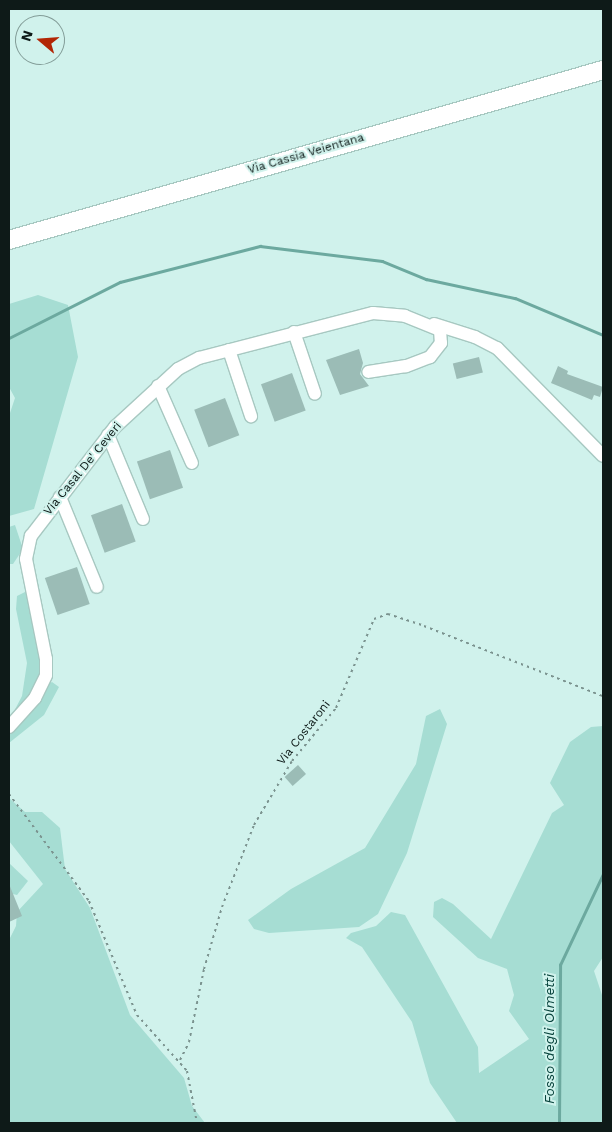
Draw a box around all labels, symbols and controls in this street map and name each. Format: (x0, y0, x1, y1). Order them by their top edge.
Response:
north arrow (15, 15, 65, 65)
text: N (17, 28, 36, 43)
street label: Via Cassia Veientana (246, 130, 366, 178)
street label: Via Casal De' Ceveri (41, 419, 125, 519)
street label: Via Costaroni (274, 698, 334, 768)
water label: Fosso degli Olmetti (541, 974, 557, 1104)

